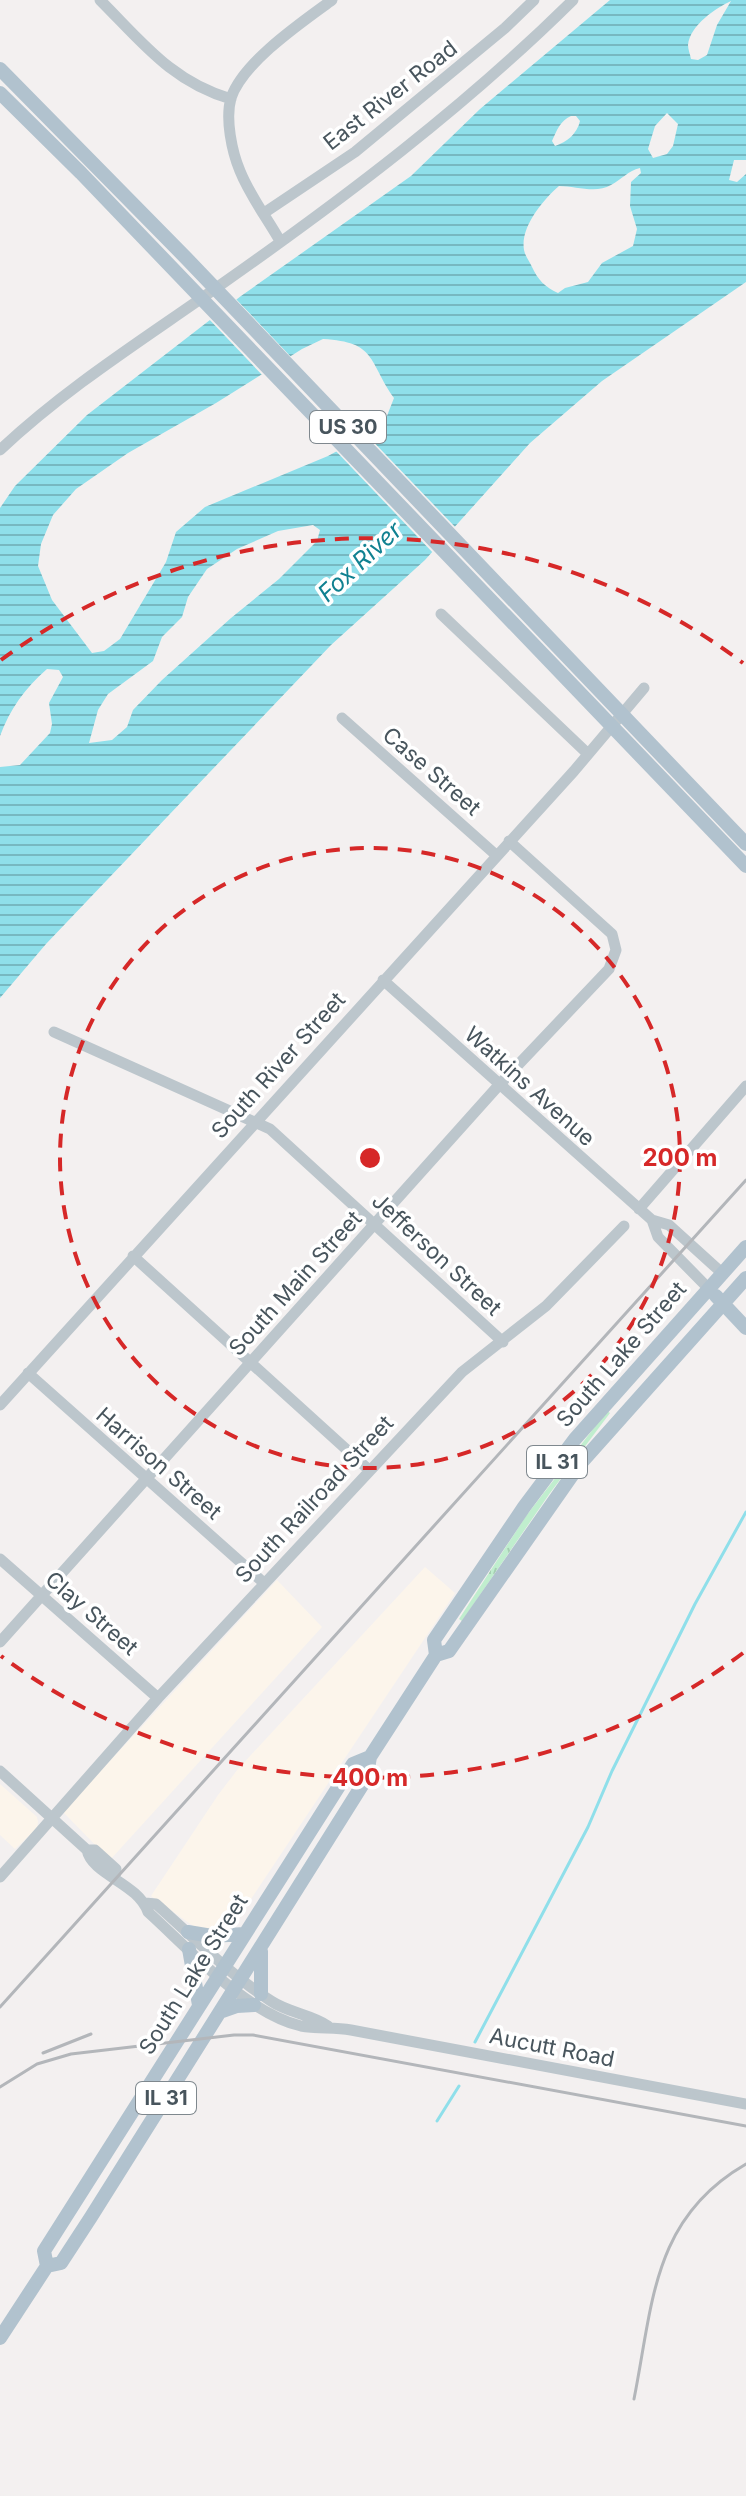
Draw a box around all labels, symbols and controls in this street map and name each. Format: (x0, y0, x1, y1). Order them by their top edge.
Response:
street label: East River Road (318, 35, 462, 155)
road number: US 30 (310, 411, 386, 443)
water label: Fox River (312, 515, 408, 608)
street label: Case Street (378, 721, 486, 821)
street label: South River Street (206, 987, 350, 1143)
street label: Watkins Avenue (460, 1021, 600, 1151)
text: 200 m (642, 1143, 718, 1172)
centre of rings (356, 1144, 384, 1172)
street label: Jefferson Street (367, 1187, 507, 1321)
street label: South Main Street (223, 1205, 367, 1361)
street label: South Lake Street (551, 1276, 691, 1432)
street label: Harrison Street (91, 1402, 227, 1524)
street label: South Railroad Street (230, 1410, 398, 1588)
road number: IL 31 (527, 1446, 587, 1478)
street label: Clay Street (40, 1566, 144, 1660)
text: 400 m (332, 1763, 408, 1792)
street label: South Lake Street (133, 1889, 253, 2059)
street label: Aucutt Road (487, 2022, 617, 2072)
road number: IL 31 (136, 2082, 196, 2114)

